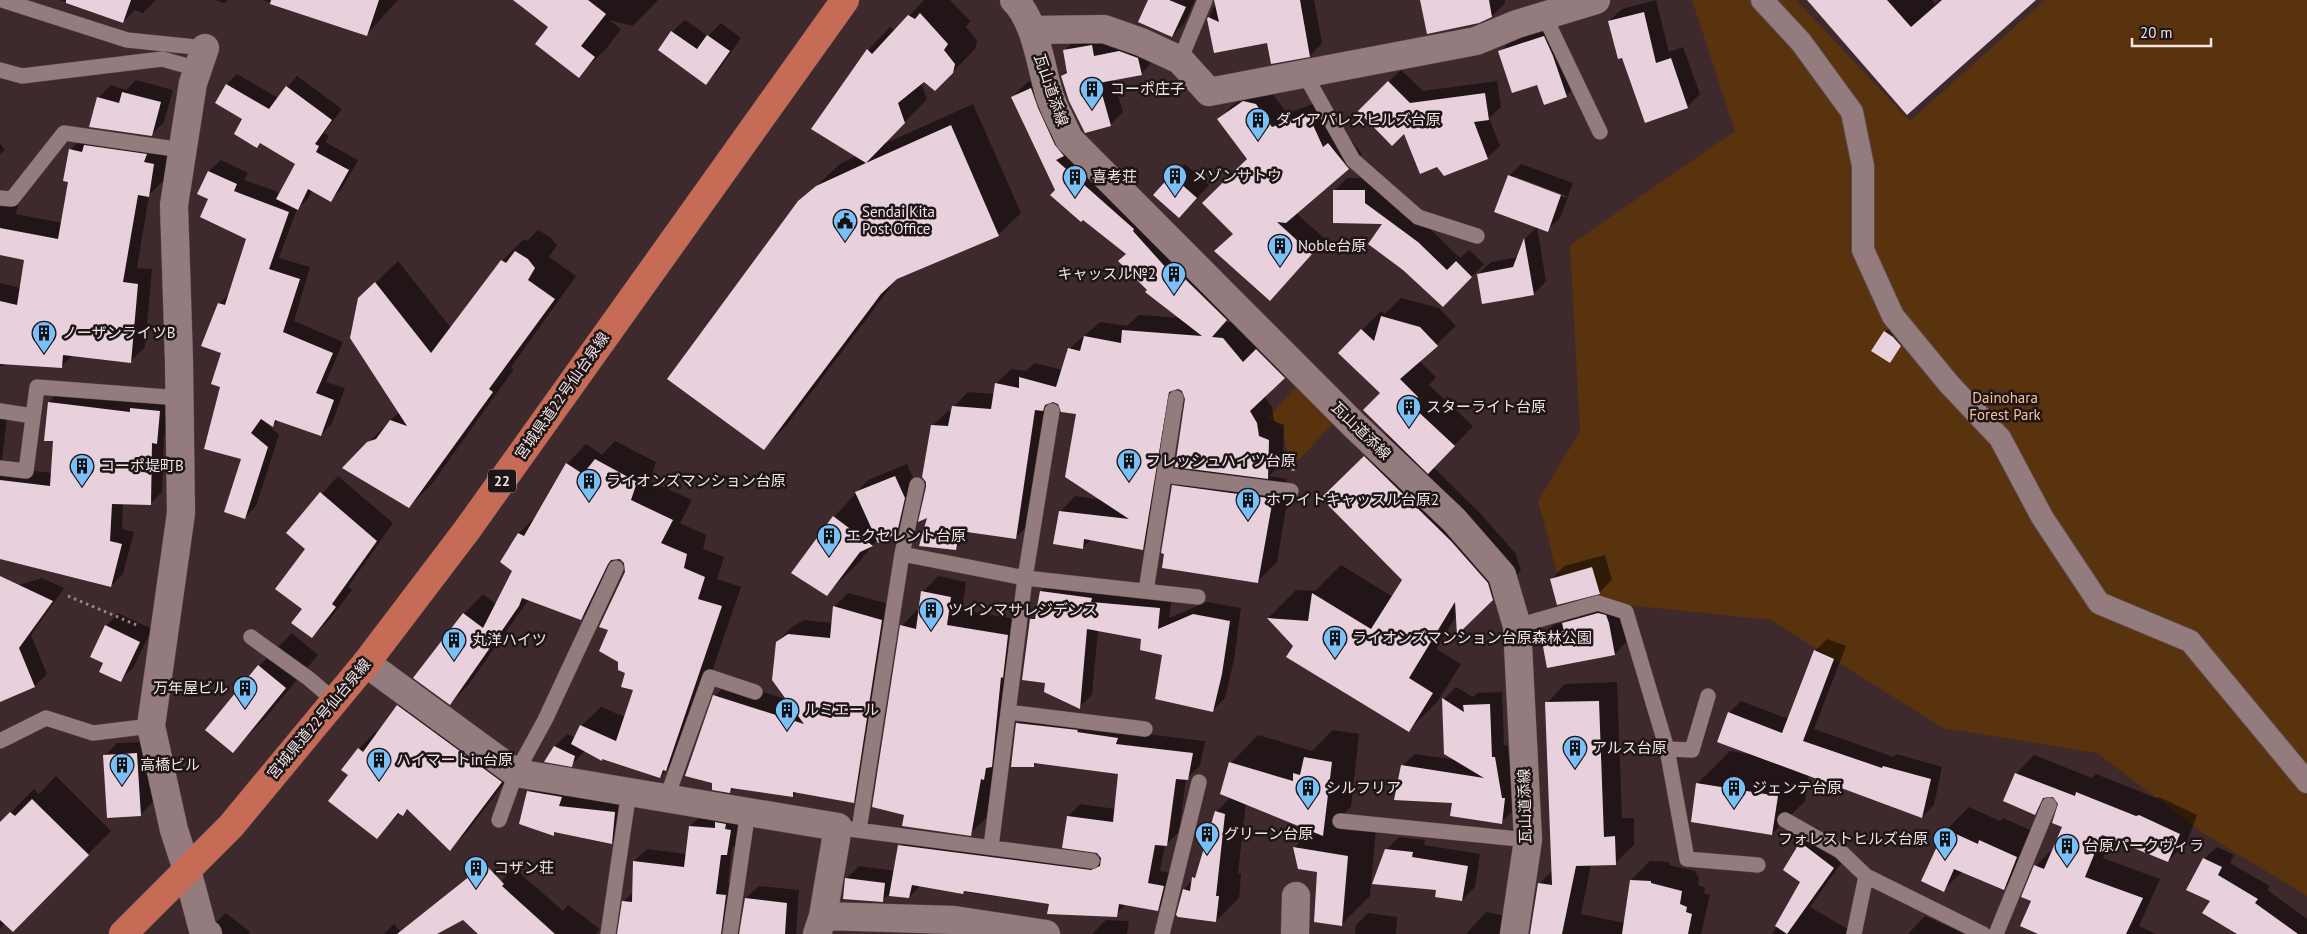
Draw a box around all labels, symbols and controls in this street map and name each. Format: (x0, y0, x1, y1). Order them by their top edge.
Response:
scale bar (2132, 15, 2211, 47)
text: 20 m (2140, 23, 2173, 42)
street label: 瓦山道添線 (1030, 51, 1073, 128)
building icon: コーポ庄子 (1079, 76, 1105, 110)
place label: コーポ庄子 (1110, 79, 1185, 98)
building icon: ダイアパレスヒルズ台原 (1245, 107, 1271, 141)
place label: ダイアパレスヒルズ台原 (1276, 110, 1441, 129)
building icon: メゾンサトウ (1162, 163, 1188, 197)
building icon: 喜考荘 (1062, 164, 1088, 198)
place label: メゾンサトウ (1192, 166, 1282, 185)
place label: 喜考荘 (1092, 167, 1137, 186)
place label: Sendai Kita Post Office (862, 202, 935, 238)
public building icon: Sendai Kita Post Office (832, 208, 858, 242)
building icon: Noble台原 (1267, 233, 1293, 267)
place label: Noble台原 (1298, 236, 1366, 255)
building icon: キャッスル№2 (1161, 261, 1187, 295)
place label: キャッスル№2 (1057, 264, 1156, 283)
building icon: ノーザンライツB (31, 320, 57, 354)
place label: ノーザンライツB (62, 323, 175, 342)
street label: 宮城県道22号仙台泉線 (510, 328, 613, 463)
park label: Dainohara Forest Park (1969, 388, 2042, 424)
building icon: スターライト台原 (1396, 394, 1422, 428)
place label: スターライト台原 (1426, 397, 1546, 416)
street label: 瓦山道添線 (1328, 398, 1395, 464)
building icon: フレッシュハイツ台原 (1116, 448, 1142, 482)
place label: フレッシュハイツ台原 (1146, 451, 1296, 470)
building icon: コーポ堤町B (69, 453, 95, 487)
place label: コーポ堤町B (100, 456, 184, 475)
building icon: ライオンズマンション台原 (576, 468, 602, 502)
road number: 22 (488, 470, 516, 492)
place label: ライオンズマンション台原 (606, 471, 786, 490)
building icon: ホワイトキャッスル台原2 (1235, 487, 1261, 521)
place label: ホワイトキャッスル台原2 (1266, 490, 1439, 509)
building icon: エクセレント台原 (816, 523, 842, 557)
place label: エクセレント台原 (846, 526, 966, 545)
building icon: ツインマサレジデンス (918, 597, 944, 631)
place label: ツインマサレジデンス (948, 600, 1098, 619)
building icon: ライオンズマンション台原森林公園 (1322, 625, 1348, 659)
building icon: 丸洋ハイツ (441, 627, 467, 661)
place label: ライオンズマンション台原森林公園 (1352, 628, 1592, 647)
place label: 丸洋ハイツ (472, 630, 547, 649)
street label: 宮城県道22号仙台泉線 (263, 655, 375, 783)
building icon: 万年屋ビル (232, 675, 258, 709)
place label: 万年屋ビル (153, 678, 228, 697)
building icon: ルミエール (774, 697, 800, 731)
place label: ルミエール (804, 700, 879, 719)
building icon: アルス台原 (1562, 735, 1588, 769)
place label: アルス台原 (1592, 738, 1667, 757)
building icon: ハイマートin台原 (366, 747, 392, 781)
place label: ハイマートin台原 (396, 750, 513, 769)
building icon: 高橋ビル (109, 752, 135, 786)
place label: 高橋ビル (140, 755, 200, 774)
street label: 瓦山道添線 (1514, 768, 1535, 844)
building icon: シルフリア (1295, 775, 1321, 809)
building icon: ジェンテ台原 (1721, 775, 1747, 809)
place label: シルフリア (1326, 778, 1401, 797)
place label: ジェンテ台原 (1752, 778, 1842, 797)
building icon: グリーン台原 (1194, 821, 1220, 855)
place label: グリーン台原 (1224, 824, 1313, 843)
building icon: フォレストヒルズ台原 (1932, 826, 1958, 860)
place label: フォレストヒルズ台原 (1778, 829, 1928, 848)
building icon: 台原パークヴィラ (2054, 833, 2080, 867)
place label: 台原パークヴィラ (2084, 836, 2204, 855)
building icon: コザン荘 (463, 855, 489, 889)
place label: コザン荘 (494, 858, 554, 877)

